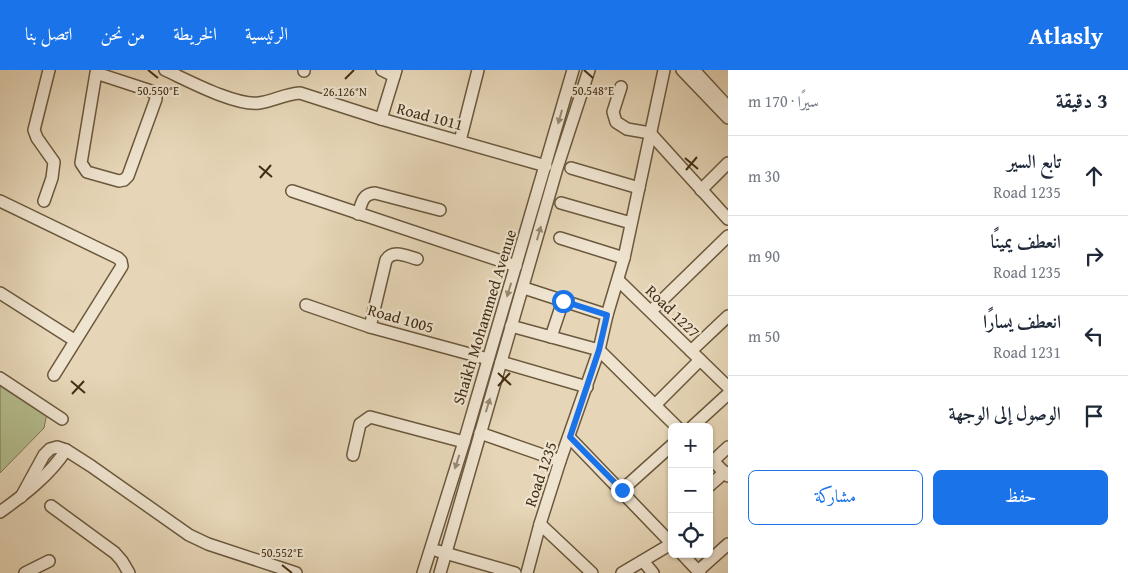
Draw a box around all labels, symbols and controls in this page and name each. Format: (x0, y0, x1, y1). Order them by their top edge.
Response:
text: Atlasly (1029, 18, 1103, 53)
text: اتصل بنا (25, 20, 72, 47)
text: من نحن (100, 20, 145, 47)
text: الخريطة (173, 20, 217, 47)
text: الرئيسية (245, 20, 288, 47)
text: 50.550°E (137, 82, 179, 99)
text: 50.548°E (572, 82, 614, 99)
text: 26.126°N (323, 83, 367, 100)
text: 3 دقيقة (1056, 85, 1108, 116)
text: سيرًا · 170 m (748, 89, 819, 113)
street label: Road 1011 (394, 96, 466, 136)
one-way arrow (556, 109, 564, 124)
text: تابع السير (1007, 147, 1061, 175)
icon: ahead (1080, 162, 1108, 190)
text: 30 m (748, 164, 780, 188)
text: Road 1235 (993, 180, 1061, 204)
one-way arrow (535, 225, 543, 240)
street label: Shaikh Mohammed Avenue (446, 226, 522, 408)
text: انعطف يمينًا (991, 227, 1061, 255)
icon: right (1080, 242, 1108, 270)
text: 90 m (748, 244, 780, 268)
text: Road 1235 (993, 260, 1061, 284)
street label: Road 1227 (640, 279, 706, 343)
one-way arrow (505, 282, 512, 297)
route start (552, 290, 575, 313)
street label: Road 1005 (365, 297, 437, 339)
text: انعطف يسارًا (983, 307, 1061, 335)
icon: left (1080, 322, 1108, 350)
text: 50 m (748, 324, 780, 348)
text: Road 1231 (993, 340, 1061, 364)
one-way arrow (484, 398, 492, 413)
text: الوصول إلى الوجهة (949, 399, 1061, 427)
icon: arrive (1080, 402, 1108, 430)
map controls (668, 423, 713, 558)
button: + (668, 423, 713, 468)
street label: Road 1235 (518, 438, 562, 510)
one-way arrow (453, 455, 461, 470)
button: − (668, 468, 713, 513)
button: مشاركة (748, 470, 923, 525)
button: حفظ (933, 470, 1108, 525)
route end (611, 479, 634, 502)
button: locate (668, 513, 713, 558)
text: 50.552°E (261, 544, 303, 561)

